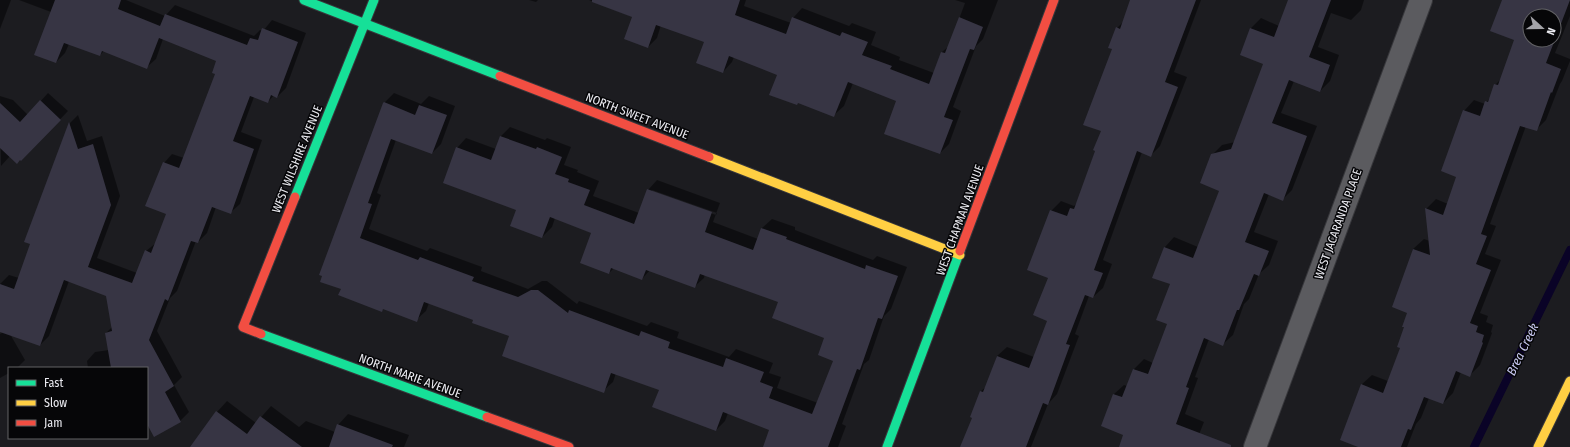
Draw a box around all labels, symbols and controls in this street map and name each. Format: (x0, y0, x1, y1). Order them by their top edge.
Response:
north arrow (1522, 8, 1562, 48)
text: N (1544, 26, 1558, 37)
street label: NORTH SWEET AVENUE (584, 90, 691, 142)
street label: WEST WILSHIRE AVENUE (269, 103, 325, 215)
street label: WEST CHAPMAN AVENUE (933, 162, 987, 277)
street label: WEST JACARANDA PLACE (1312, 167, 1365, 281)
water label: Brea Creek (1503, 320, 1542, 378)
street label: NORTH MARIE AVENUE (357, 351, 463, 401)
legend (8, 367, 148, 439)
text: Fast (44, 376, 63, 390)
text: Slow (44, 396, 67, 410)
text: Jam (44, 416, 62, 430)

